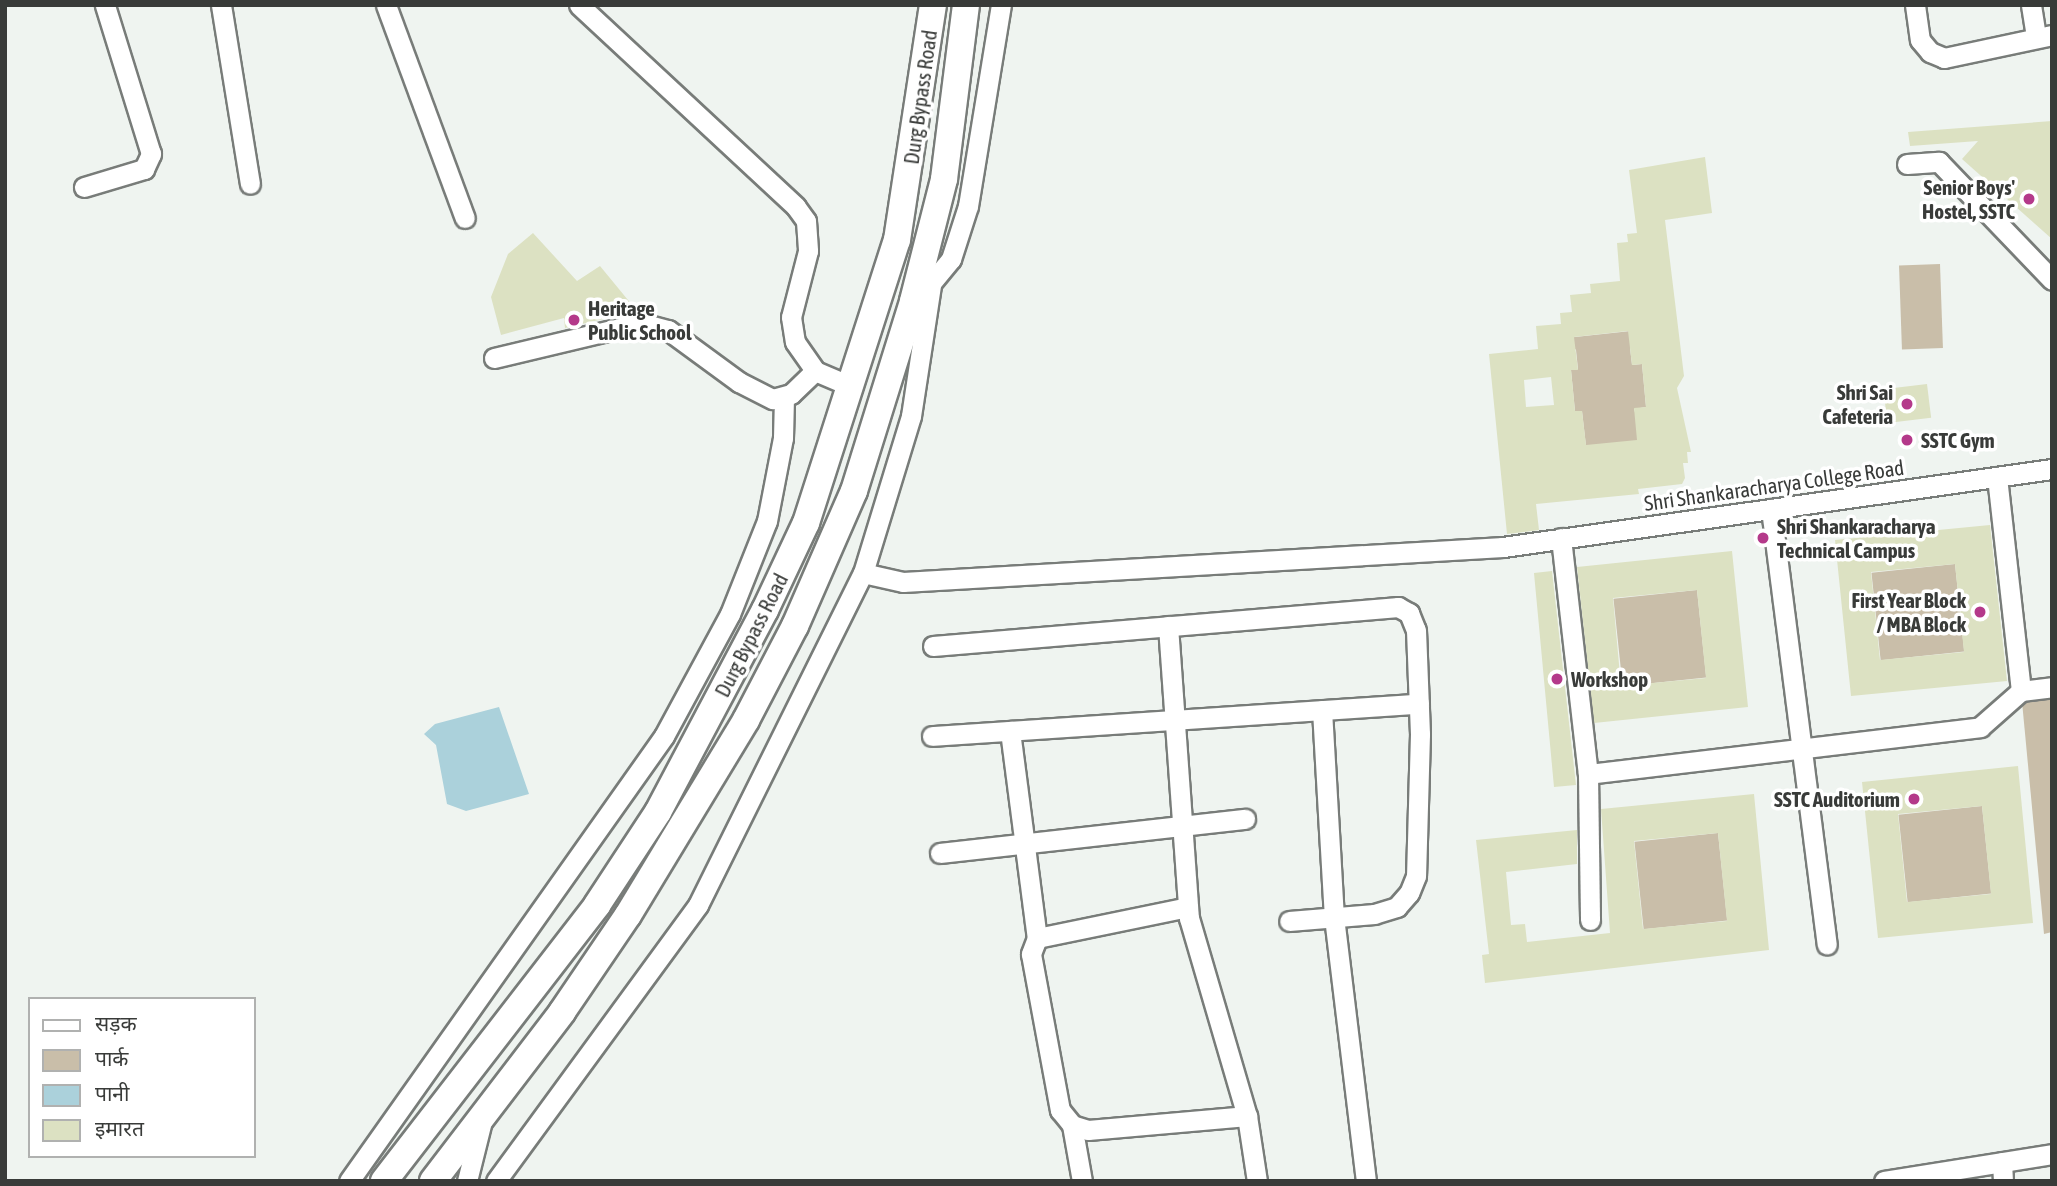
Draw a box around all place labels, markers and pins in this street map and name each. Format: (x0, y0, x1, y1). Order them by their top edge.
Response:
place label: Senior Boys' Hostel, SSTC (1922, 174, 2015, 224)
marker: Senior Boys' Hostel, SSTC (2021, 191, 2037, 207)
place label: Heritage Public School (588, 295, 692, 345)
marker: Heritage Public School (566, 312, 582, 328)
place label: Shri Sai Cafeteria (1822, 379, 1893, 429)
marker: Shri Sai Cafeteria (1899, 396, 1915, 412)
place label: SSTC Gym (1921, 427, 1995, 453)
marker: SSTC Gym (1899, 432, 1915, 448)
place label: Shri Shankaracharya Technical Campus (1777, 513, 1936, 563)
marker: Shri Shankaracharya Technical Campus (1755, 530, 1771, 546)
place label: First Year Block / MBA Block (1852, 587, 1966, 637)
marker: First Year Block / MBA Block (1972, 604, 1988, 620)
place label: Workshop (1571, 666, 1648, 692)
marker: Workshop (1549, 671, 1565, 687)
place label: SSTC Auditorium (1774, 786, 1900, 812)
marker: SSTC Auditorium (1906, 791, 1922, 807)

